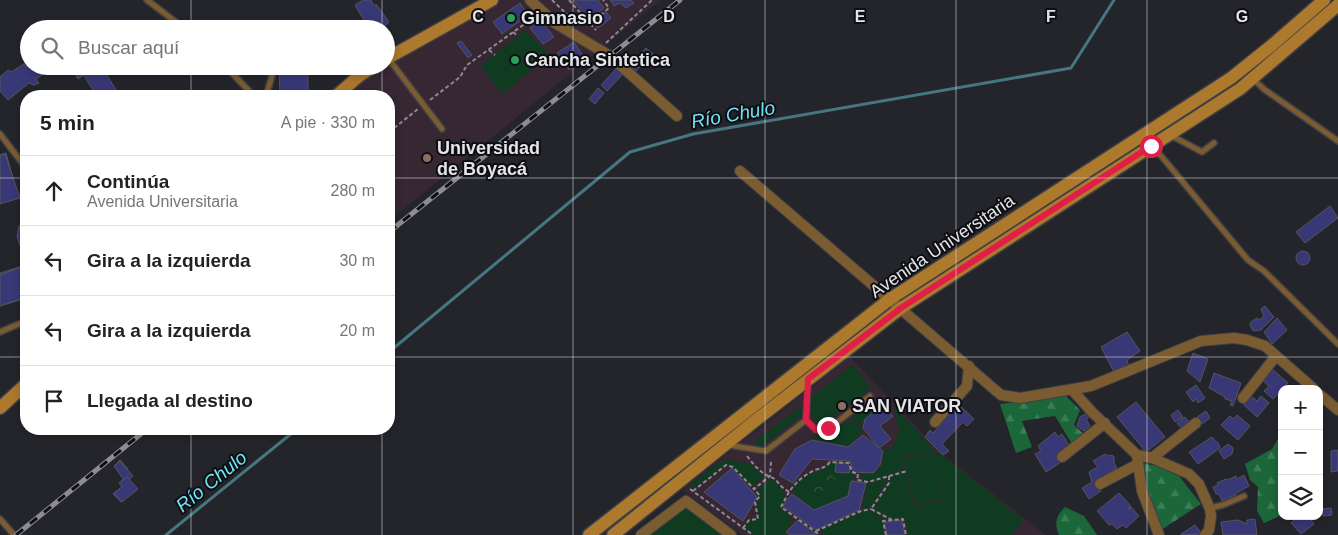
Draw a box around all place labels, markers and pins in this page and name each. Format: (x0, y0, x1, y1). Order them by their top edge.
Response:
place label: Gimnasio (521, 8, 603, 28)
marker: Gimnasio (505, 12, 517, 24)
place label: Cancha Sintetica (525, 50, 671, 70)
marker: Cancha Sintetica (509, 54, 521, 66)
place label: Universidad de Boyacá (437, 138, 540, 179)
marker: Universidad de Boyacá (421, 152, 433, 164)
place label: SAN VIATOR (852, 396, 961, 416)
marker: SAN VIATOR (836, 400, 848, 412)

